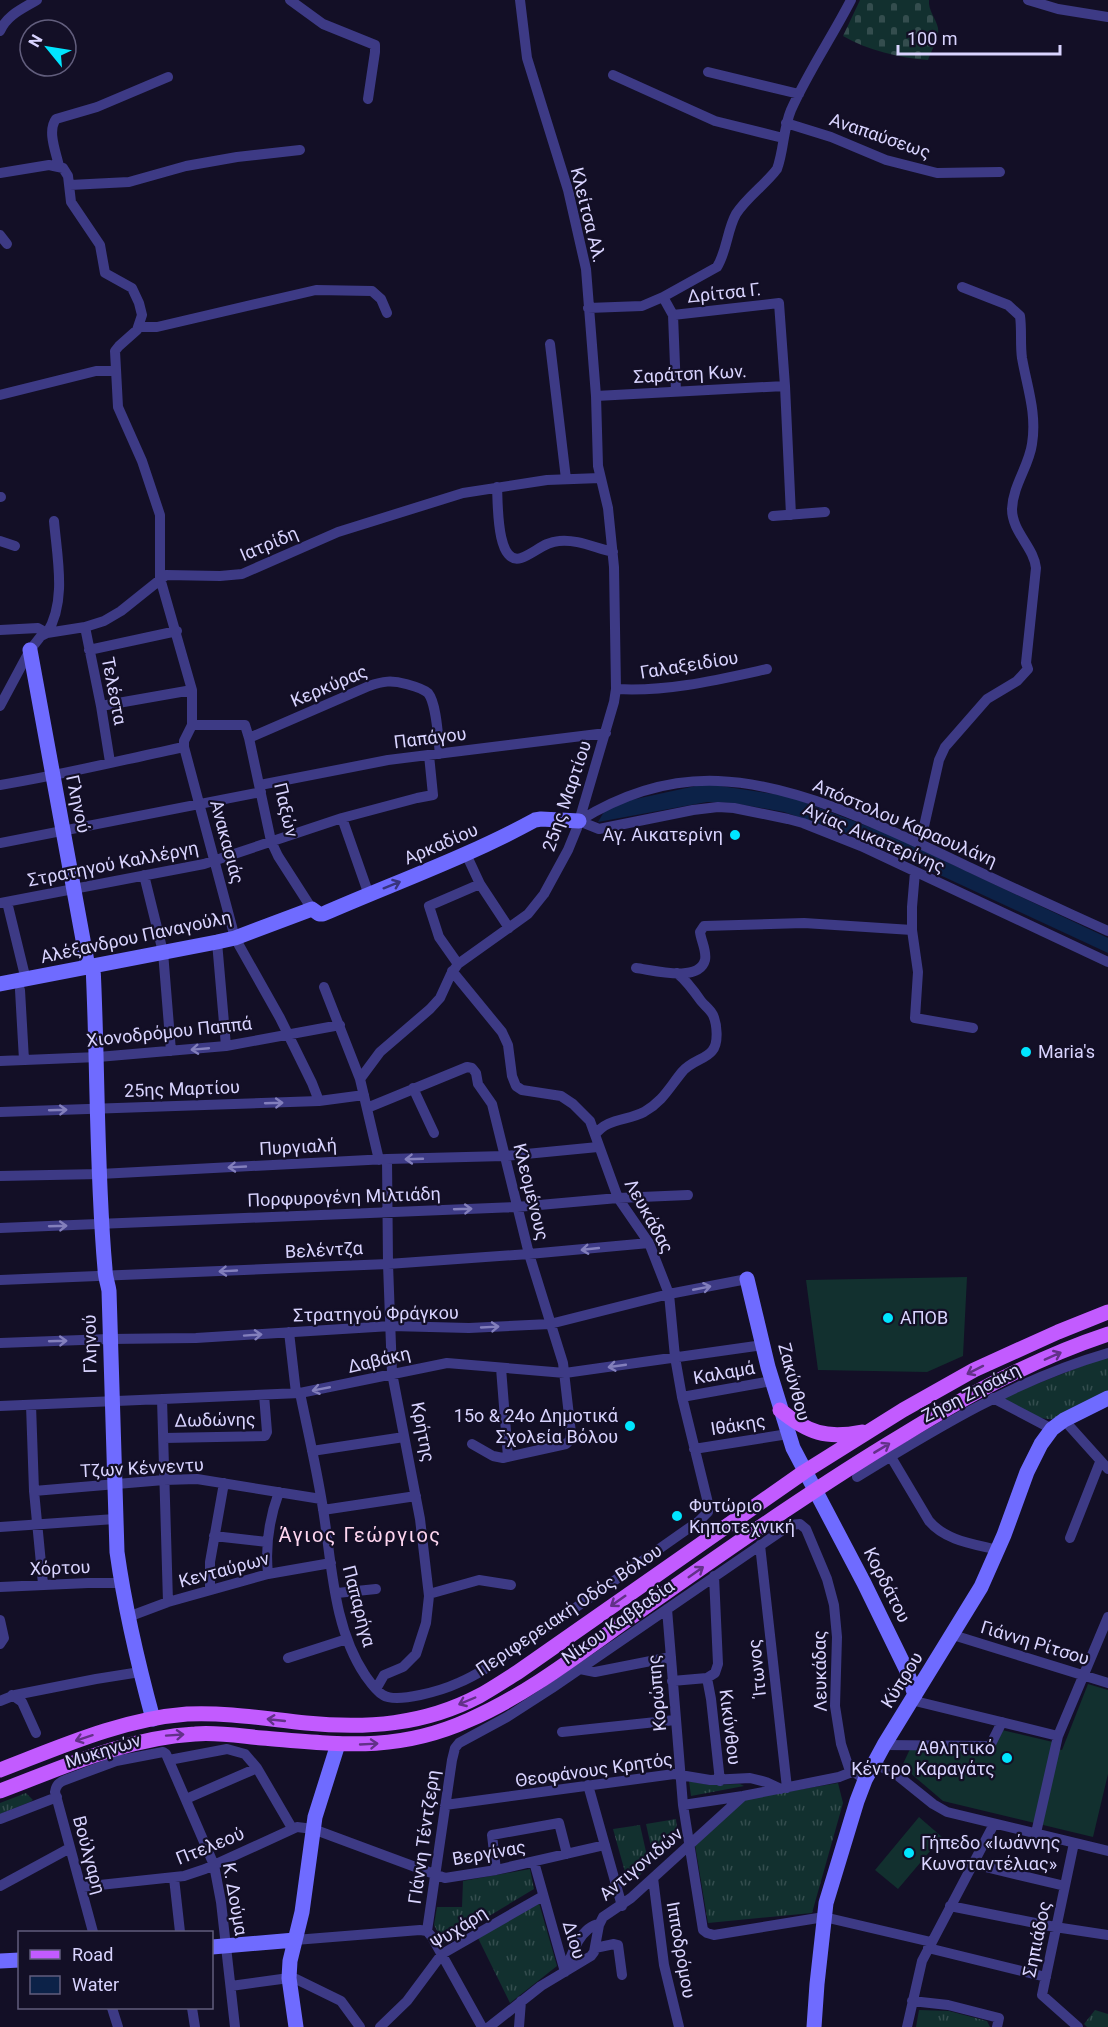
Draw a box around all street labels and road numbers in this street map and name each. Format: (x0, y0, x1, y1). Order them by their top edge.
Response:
street label: Αναπαύσεως (827, 108, 933, 163)
street label: Κλείτσα Αλ. (567, 165, 610, 265)
street label: Δρίτσα Γ. (686, 278, 762, 307)
street label: Σαράτση Κων. (633, 360, 747, 387)
street label: Ιατρίδη (237, 522, 301, 565)
street label: Γαλαξειδίου (638, 646, 740, 683)
street label: Τελέστα (98, 655, 132, 727)
street label: Κερκύρας (287, 660, 370, 711)
street label: Παπάγου (392, 723, 467, 752)
street label: 25ης Μαρτίου (538, 738, 595, 854)
street label: Γληνού (62, 773, 95, 835)
street label: Απόστολου Καραουλάνη (810, 774, 1000, 871)
street label: Παξών (270, 781, 303, 840)
street label: Ανακασιάς (206, 798, 249, 886)
street label: Αγίας Αικατερίνης (800, 798, 948, 877)
street label: Αρκαδίου (401, 819, 481, 868)
street label: Στρατηγού Καλλέργη (26, 837, 200, 890)
street label: Αλέξανδρου Παναγούλη (38, 906, 233, 967)
street label: Χιονοδρόμου Παππά (85, 1012, 254, 1051)
street label: 25ης Μαρτίου (124, 1076, 240, 1101)
street label: Πυργιαλή (258, 1134, 337, 1159)
street label: Κλεομένους (509, 1141, 554, 1243)
street label: Λευκάδας (620, 1175, 678, 1257)
street label: Πορφυρογένη Μιλτιάδη (247, 1183, 441, 1210)
street label: Βελέντζα (284, 1237, 364, 1262)
street label: Στρατηγού Φράγκου (293, 1302, 459, 1325)
street label: Γληνού (78, 1314, 101, 1374)
street label: Ζακύνθου (774, 1341, 815, 1423)
street label: Δαβάκη (345, 1342, 412, 1377)
street label: Καλαμά (692, 1357, 757, 1388)
street label: Ζήση Ζησάκη (918, 1359, 1023, 1426)
street label: Κρήτης (407, 1400, 440, 1464)
street label: Δωδώνης (174, 1408, 256, 1431)
street label: Ιθάκης (709, 1410, 767, 1439)
street label: Τζων Κέννεντυ (80, 1454, 204, 1481)
street label: Περιφερειακή Οδός Βόλου (472, 1539, 666, 1680)
street label: Κορδάτου (860, 1544, 915, 1626)
street label: Κενταύρων (176, 1547, 272, 1592)
street label: Χόρτου (29, 1556, 91, 1579)
street label: Παπαρήγα (339, 1563, 381, 1650)
street label: Νίκου Καββαδία (558, 1575, 679, 1668)
street label: Γιάννη Ρίτσου (978, 1616, 1092, 1669)
street label: Λευκάδας (808, 1630, 831, 1712)
street label: Ίτωνος (743, 1638, 770, 1699)
street label: Κύπρου (876, 1648, 927, 1712)
street label: Κορώπης (643, 1654, 670, 1732)
street label: Κικύνθου (715, 1688, 746, 1766)
street label: Μυκηνών (62, 1729, 144, 1772)
street label: Θεοφάνους Κρητός (514, 1748, 674, 1791)
street label: ΓΙάννη Τέντζερη (404, 1769, 443, 1905)
street label: Βούλγαρη (69, 1813, 110, 1896)
street label: Πτελεού (173, 1822, 247, 1869)
street label: Αντιγονιδών (595, 1822, 687, 1905)
street label: Βεργίνας (450, 1836, 527, 1869)
street label: Κ. Δούμα (219, 1861, 252, 1938)
street label: Σηπιάδος (1018, 1899, 1055, 1979)
street label: Ιπποδρόμου (663, 1900, 700, 2000)
street label: Ψυχάρη (427, 1902, 491, 1954)
street label: Δίου (559, 1918, 590, 1961)

